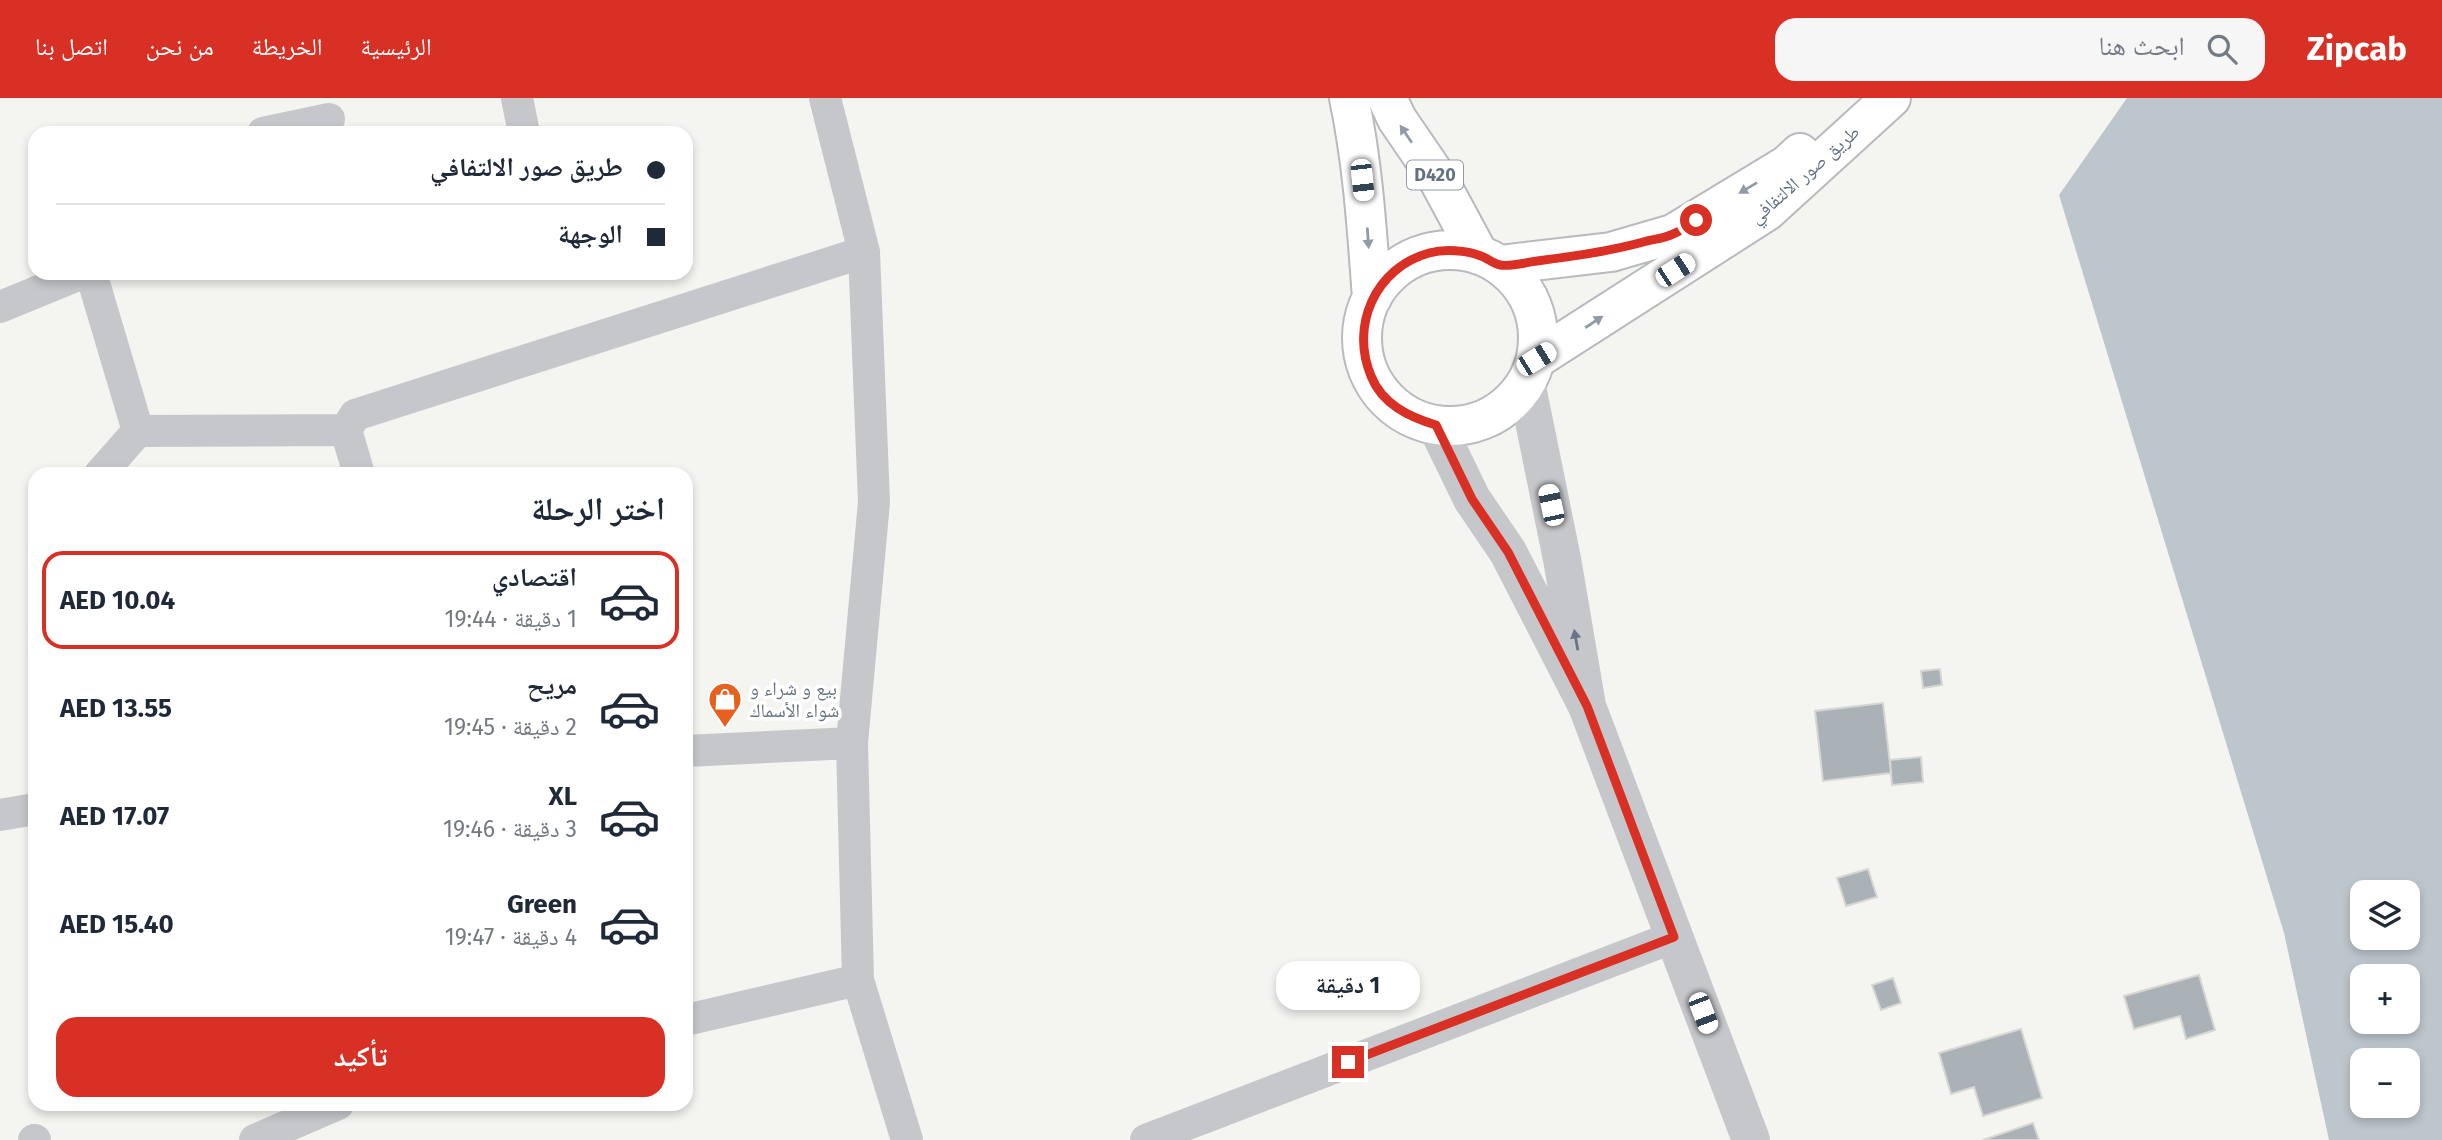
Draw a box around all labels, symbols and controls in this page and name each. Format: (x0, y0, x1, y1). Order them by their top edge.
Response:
search box (1775, 18, 2265, 81)
text: Zipcab (2307, 29, 2407, 69)
icon: search (2203, 30, 2241, 68)
text: ابحث هنا (2099, 31, 2185, 62)
text: اتصل بنا (35, 33, 108, 61)
text: من نحن (146, 33, 214, 61)
text: الخريطة (252, 33, 322, 61)
text: الرئيسية (360, 33, 432, 61)
street label: طريق صور الالتفافي (1744, 120, 1867, 231)
one-way arrow (1400, 124, 1413, 143)
text: طريق صور الالتفافي (430, 152, 623, 183)
car (1350, 158, 1375, 202)
road number: D420 (1407, 160, 1463, 190)
one-way arrow (1739, 182, 1758, 195)
route start (1680, 204, 1712, 236)
text: الوجهة (558, 219, 623, 250)
one-way arrow (1362, 228, 1373, 250)
car (1652, 250, 1699, 290)
one-way arrow (1584, 315, 1604, 328)
car (1513, 339, 1560, 379)
car (1537, 482, 1566, 528)
text: اختر الرحلة (531, 490, 665, 528)
text: اقتصادي (492, 562, 577, 593)
icon: car (598, 569, 661, 632)
text: AED 10.04 (60, 585, 175, 616)
text: 1 دقيقة · 19:44 (445, 605, 577, 633)
one-way arrow (1570, 629, 1581, 651)
text: مريح (527, 670, 577, 701)
icon: car (598, 677, 661, 740)
place label: بيع و شراء و شواء الأسماك (750, 677, 839, 722)
shop icon: بيع و شراء و شواء الأسماك (706, 680, 744, 729)
text: AED 13.55 (60, 693, 172, 724)
text: 2 دقيقة · 19:45 (444, 713, 577, 741)
text: XL (549, 781, 577, 812)
icon: car (598, 785, 661, 848)
text: AED 17.07 (60, 801, 169, 832)
text: 3 دقيقة · 19:46 (443, 815, 577, 843)
map controls (2350, 880, 2420, 1118)
button: layers (2350, 880, 2420, 950)
text: Green (507, 889, 577, 920)
icon: car (598, 893, 661, 956)
text: AED 15.40 (60, 909, 174, 940)
text: 4 دقيقة · 19:47 (445, 923, 577, 951)
callout: 1 دقيقة (1276, 960, 1420, 1010)
button: + (2350, 964, 2420, 1034)
text: 1 دقيقة (1316, 971, 1380, 999)
car (1686, 990, 1721, 1036)
button: تأكيد (56, 1017, 665, 1097)
route end (1332, 1046, 1364, 1078)
button: − (2350, 1048, 2420, 1118)

